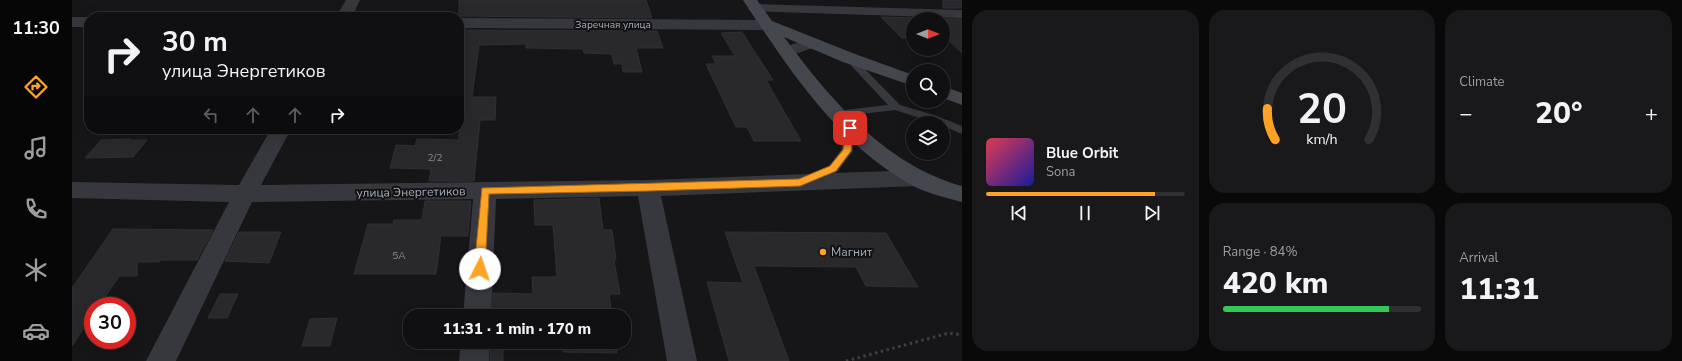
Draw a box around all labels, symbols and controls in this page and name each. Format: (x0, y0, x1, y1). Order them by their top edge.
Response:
north arrow (906, 12, 950, 56)
map controls (906, 12, 950, 160)
text: 11:30 (12, 16, 60, 40)
street label: Заречная улица (575, 18, 651, 32)
text: 30 m (162, 23, 228, 61)
icon: right (96, 28, 148, 80)
text: улица Энергетиков (162, 59, 326, 83)
button: search (906, 64, 950, 108)
icon: directions (22, 73, 50, 101)
text: Climate (1459, 73, 1504, 91)
text: 20 (1297, 80, 1347, 137)
text: 20° (1535, 93, 1582, 134)
text: − (1459, 99, 1473, 129)
text: + (1645, 99, 1658, 129)
icon: left (200, 104, 222, 126)
icon: ahead (242, 104, 264, 126)
icon: ahead (284, 104, 306, 126)
icon: right (326, 104, 348, 126)
pin (833, 111, 867, 145)
button: layers (906, 116, 950, 160)
icon: arrive (839, 117, 861, 139)
text: km/h (1306, 129, 1338, 148)
icon: music (22, 134, 50, 162)
text: Blue Orbit (1046, 143, 1118, 163)
house number: 2/2 (428, 151, 442, 165)
text: Sona (1046, 163, 1076, 181)
street label: улица Энергетиков (356, 183, 466, 201)
icon: phone (22, 195, 50, 223)
icon: previous (1008, 202, 1030, 224)
icon: pause (1074, 202, 1096, 224)
icon: next (1141, 202, 1163, 224)
text: Range · 84% (1223, 243, 1297, 261)
place label: Магнит (831, 244, 873, 260)
marker: Магнит (818, 247, 828, 257)
position arrow (459, 248, 501, 290)
house number: 5А (392, 249, 406, 263)
text: Arrival (1459, 249, 1498, 267)
icon: climate (22, 256, 50, 284)
text: 420 km (1223, 263, 1328, 304)
text: 11:31 (1459, 269, 1539, 310)
speed limit sign: 30 (84, 297, 136, 349)
icon: car (22, 317, 50, 345)
text: 11:31 · 1 min · 170 m (443, 319, 591, 339)

